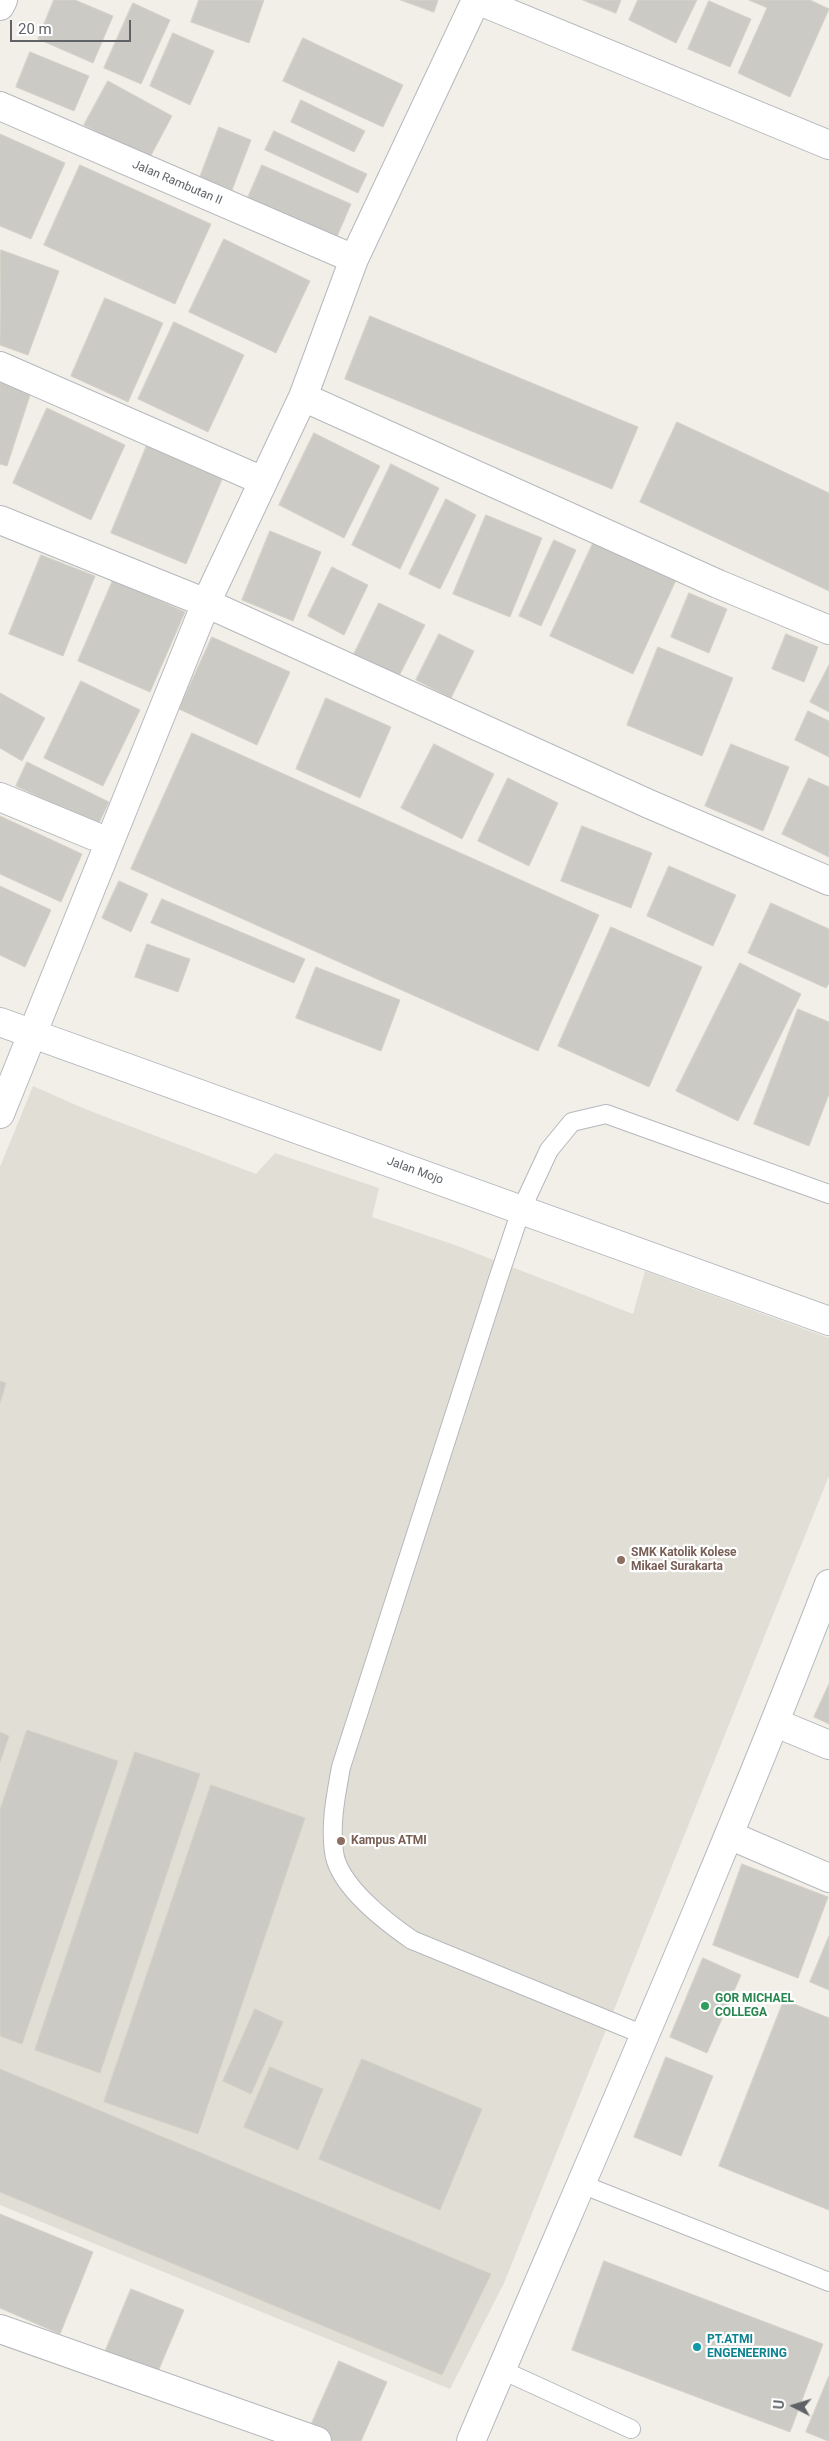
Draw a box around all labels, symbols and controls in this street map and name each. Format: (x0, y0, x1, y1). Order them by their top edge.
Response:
scale bar (12, 10, 134, 42)
text: 20 m (18, 20, 52, 38)
street label: Jalan Rambutan II (130, 158, 224, 208)
street label: Jalan Mojo (385, 1154, 445, 1188)
place label: SMK Katolik Kolese Mikael Surakarta (631, 1546, 737, 1574)
marker: SMK Katolik Kolese Mikael Surakarta (615, 1554, 627, 1566)
place label: Kampus ATMI (351, 1834, 427, 1848)
marker: Kampus ATMI (335, 1835, 347, 1847)
place label: GOR MICHAEL COLLEGA (715, 1992, 794, 2020)
marker: GOR MICHAEL COLLEGA (699, 2000, 711, 2012)
place label: PT.ATMI ENGENEERING (707, 2333, 787, 2361)
marker: PT.ATMI ENGENEERING (691, 2341, 703, 2353)
north arrow (769, 2381, 819, 2431)
text: U (771, 2399, 787, 2410)

